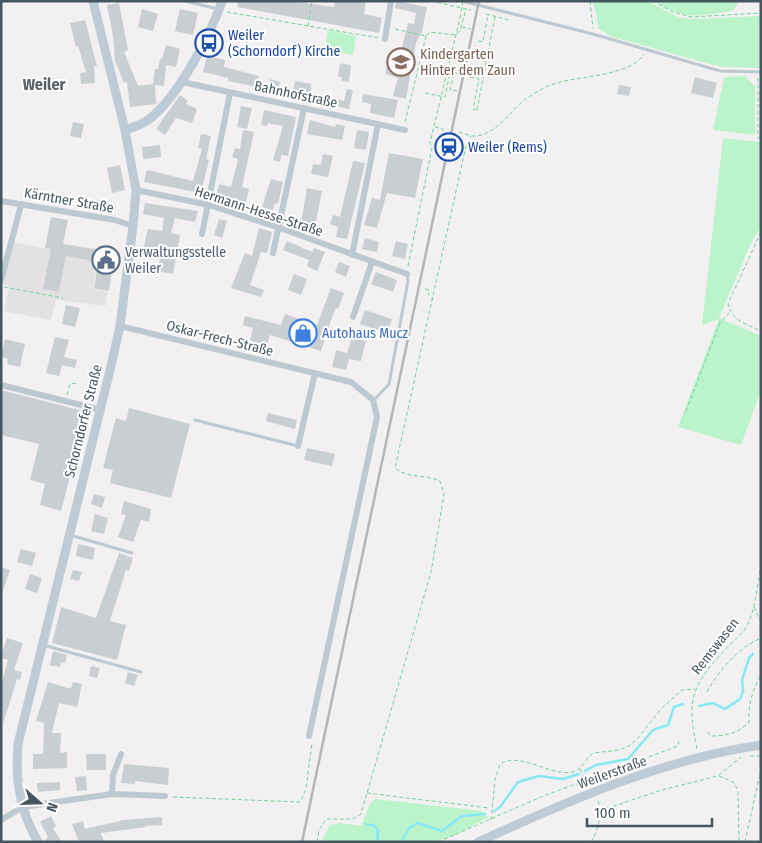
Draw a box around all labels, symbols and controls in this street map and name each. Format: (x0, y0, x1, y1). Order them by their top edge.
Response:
place label: Weiler (Schorndorf) Kirche (228, 27, 340, 60)
bus stop icon: Weiler (Schorndorf) Kirche (194, 28, 224, 58)
place label: Kindergarten Hinter dem Zaun (420, 46, 515, 79)
school or university icon: Kindergarten Hinter dem Zaun (386, 47, 416, 77)
district label: Weiler (23, 75, 65, 94)
street label: Bahnhofstraße (253, 77, 339, 112)
station icon: Weiler (Rems) (434, 132, 464, 162)
place label: Weiler (Rems) (468, 139, 547, 156)
street label: Hermann-Hesse-Straße (193, 183, 325, 240)
street label: Kärntner Straße (23, 184, 115, 217)
place label: Verwaltungsstelle Weiler (125, 244, 226, 277)
public building icon: Verwaltungsstelle Weiler (91, 245, 121, 275)
street label: Oskar-Frech-Straße (165, 317, 275, 360)
shop icon: Autohaus Mucz (288, 318, 318, 348)
place label: Autohaus Mucz (322, 325, 409, 342)
street label: Schorndorfer Straße (61, 363, 106, 480)
street label: Remswasen (688, 615, 743, 678)
street label: Weilerstraße (575, 752, 649, 793)
north arrow (15, 778, 65, 828)
scale bar (587, 796, 712, 828)
text: N (42, 800, 61, 814)
text: 100 m (594, 804, 631, 822)

